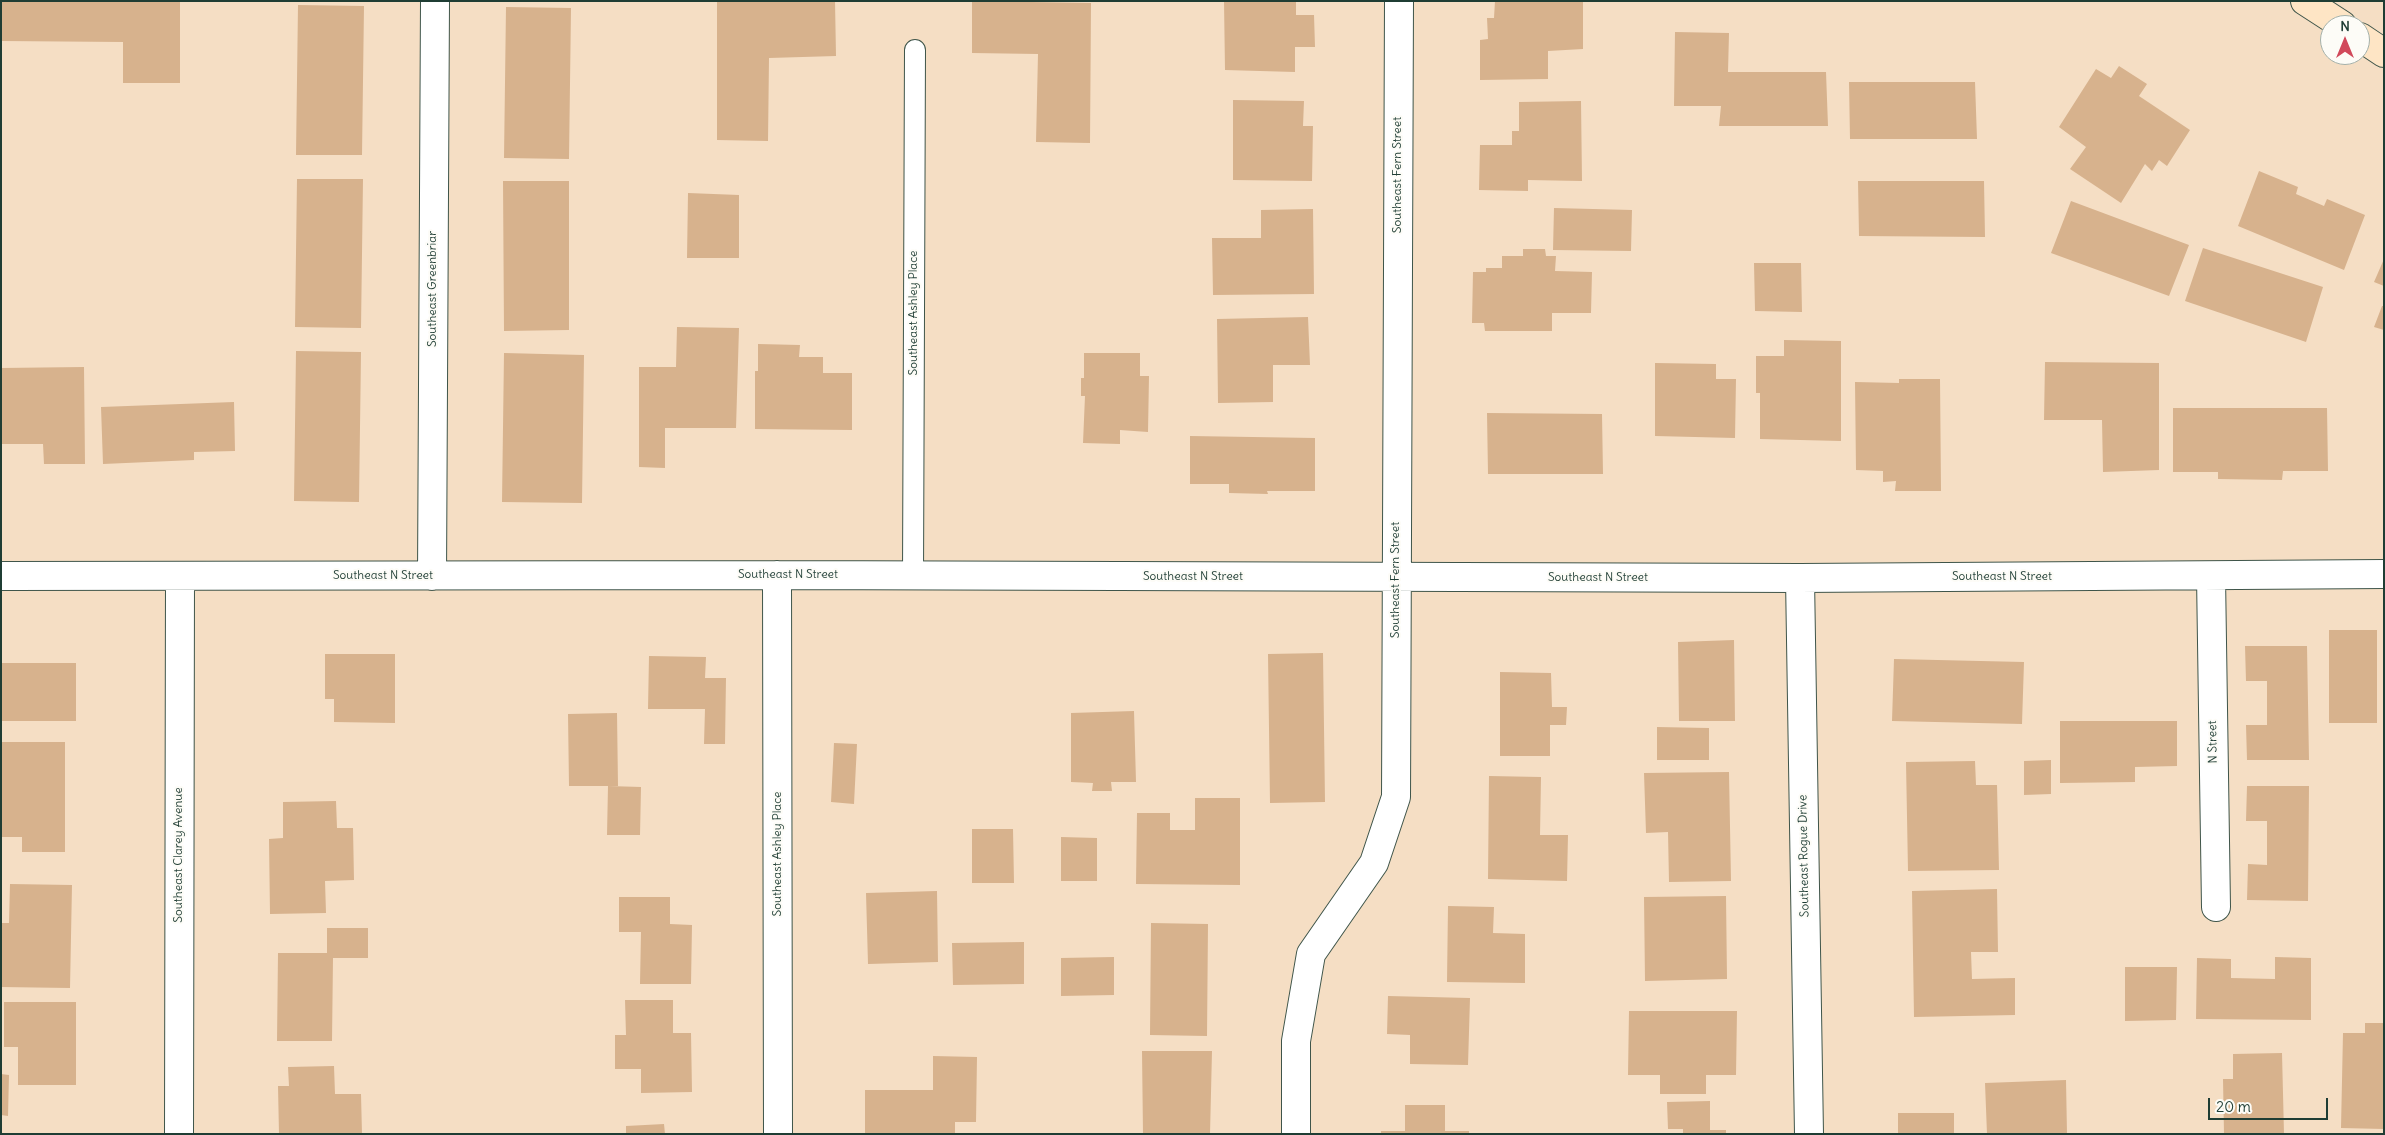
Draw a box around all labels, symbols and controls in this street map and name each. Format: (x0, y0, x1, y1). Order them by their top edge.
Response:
north arrow (2320, 15, 2370, 65)
text: N (2340, 17, 2350, 35)
street label: Southeast Fern Street (1391, 117, 1405, 233)
street label: Southeast Greenbriar (426, 231, 440, 347)
street label: Southeast Ashley Place (907, 250, 921, 376)
street label: Southeast Fern Street (1389, 522, 1403, 638)
street label: Southeast N Street (738, 568, 838, 582)
street label: Southeast N Street (333, 569, 433, 583)
street label: Southeast N Street (1143, 570, 1243, 584)
street label: Southeast N Street (1952, 570, 2052, 584)
street label: Southeast N Street (1548, 571, 1648, 585)
street label: N Street (2205, 720, 2221, 764)
street label: Southeast Clarey Avenue (172, 787, 186, 923)
street label: Southeast Ashley Place (771, 791, 785, 917)
street label: Southeast Rogue Drive (1796, 795, 1812, 917)
scale bar (2210, 1088, 2330, 1120)
text: 20 m (2216, 1097, 2251, 1116)

